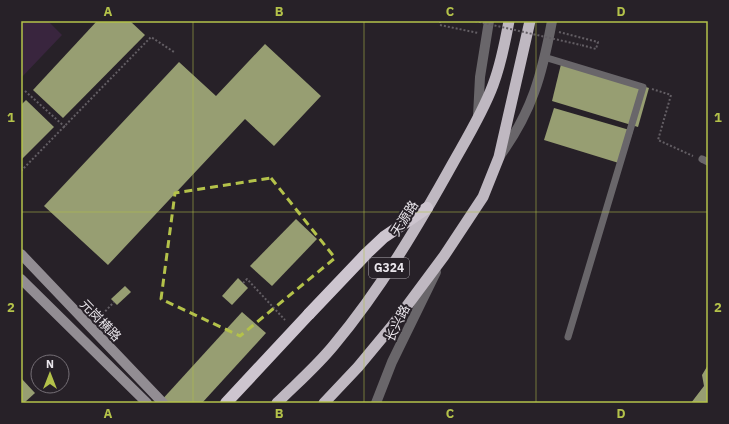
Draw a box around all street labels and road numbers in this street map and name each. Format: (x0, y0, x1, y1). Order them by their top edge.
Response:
street label: 天源路 (387, 197, 422, 239)
road number: G324 (369, 258, 409, 278)
street label: 元岗横路 (76, 296, 125, 345)
street label: 长兴路 (381, 302, 414, 344)

